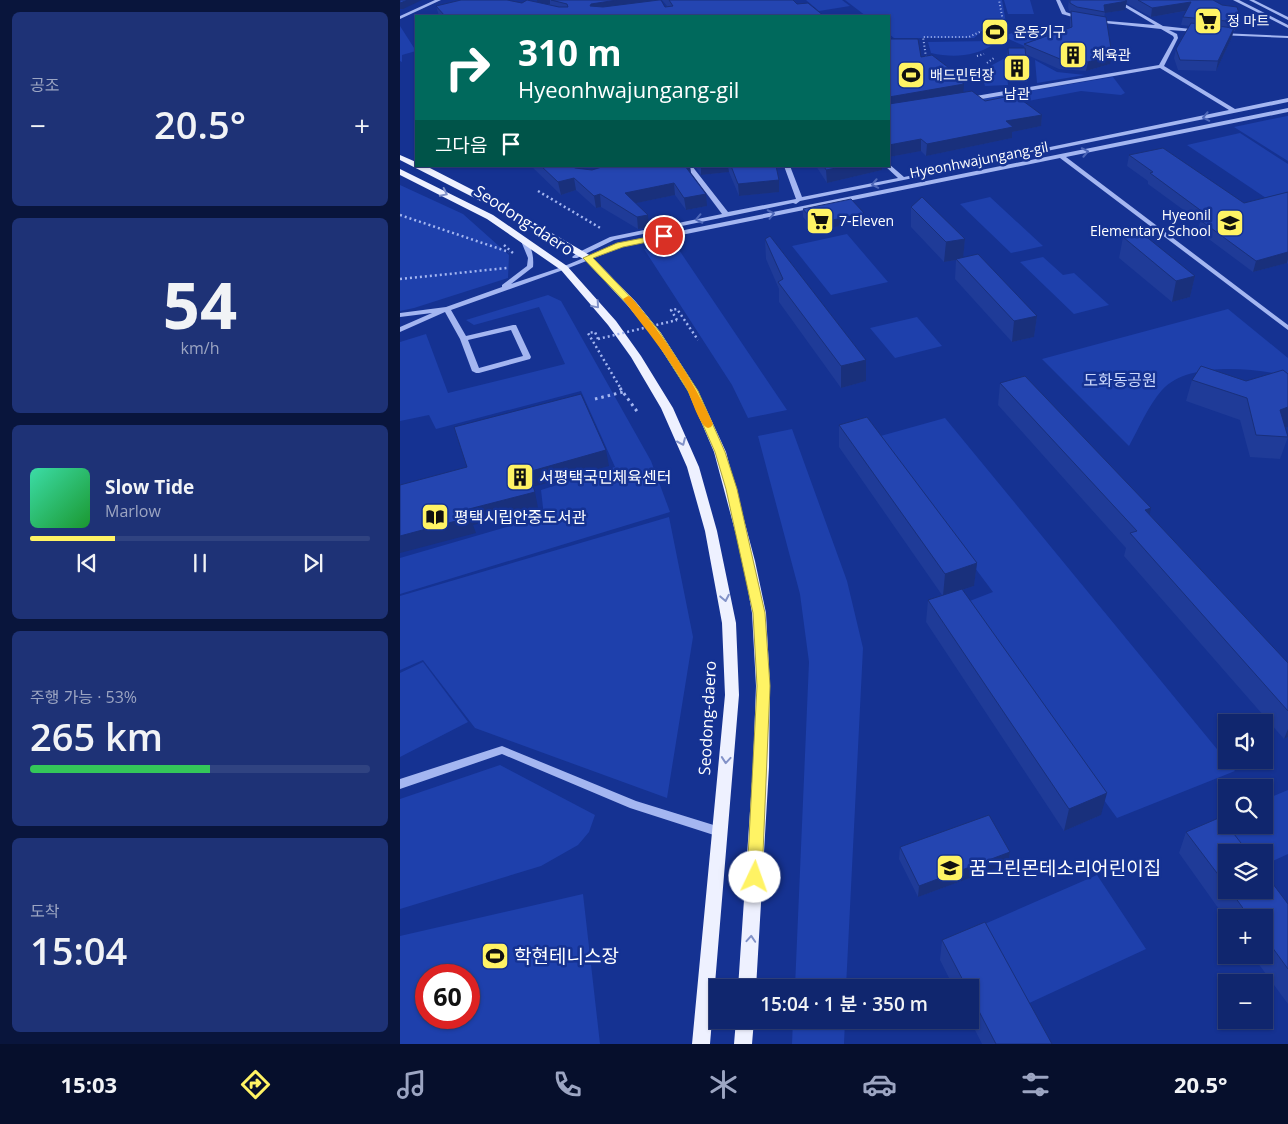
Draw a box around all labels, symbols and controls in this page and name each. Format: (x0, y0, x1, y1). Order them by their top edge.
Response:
supermarket icon: 정 마트 (1193, 6, 1223, 36)
place label: 정 마트 (1227, 11, 1269, 30)
sports icon: 운동기구 (980, 17, 1010, 47)
place label: 운동기구 (1014, 22, 1066, 41)
text: 310 m (518, 29, 622, 76)
icon: right (435, 35, 500, 100)
building icon: 체육관 (1058, 40, 1088, 70)
place label: 체육관 (1092, 45, 1131, 64)
building icon: 남관 (1002, 53, 1032, 83)
sports icon: 배드민턴장 (896, 60, 926, 90)
place label: 배드민턴장 (930, 65, 995, 84)
text: 공조 (30, 74, 59, 96)
text: Hyeonhwajungang-gil (518, 74, 739, 104)
place label: 남관 (1004, 84, 1030, 103)
text: 20.5° (154, 98, 246, 150)
text: − (30, 106, 46, 144)
text: + (354, 106, 370, 144)
one-way arrow (1201, 111, 1210, 122)
icon: arrive (497, 130, 525, 158)
text: 그다음 (435, 132, 487, 158)
street label: Hyeonhwajungang-gil (908, 137, 1050, 182)
one-way arrow (1081, 147, 1089, 158)
one-way arrow (871, 178, 880, 189)
street label: Seodong-daero (470, 180, 578, 260)
one-way arrow (439, 187, 448, 197)
place label: Hyeonil Elementary School (1090, 205, 1211, 240)
supermarket icon: 7-Eleven (805, 206, 835, 236)
school or university icon: Hyeonil Elementary School (1215, 208, 1245, 238)
one-way arrow (767, 209, 775, 220)
place label: 7-Eleven (839, 211, 894, 230)
one-way arrow (694, 214, 703, 224)
pin (643, 215, 685, 257)
icon: arrive (650, 222, 678, 250)
text: 54 (163, 260, 237, 348)
one-way arrow (591, 299, 600, 308)
text: km/h (181, 337, 219, 359)
park label: 도화동공원 (1083, 369, 1157, 391)
one-way arrow (675, 437, 686, 446)
building icon: 서평택국민체육센터 (505, 462, 535, 492)
place label: 서평택국민체육센터 (539, 466, 671, 488)
text: Slow Tide (105, 474, 194, 500)
text: Marlow (105, 500, 161, 522)
library icon: 평택시립안중도서관 (420, 502, 450, 532)
place label: 평택시립안중도서관 (454, 506, 587, 528)
icon: previous (73, 549, 101, 577)
icon: pause (186, 549, 214, 577)
icon: next (299, 549, 327, 577)
one-way arrow (719, 594, 729, 603)
street label: Seodong-daero (693, 660, 721, 776)
text: 주행 가능 · 53% (30, 686, 137, 708)
text: 265 km (30, 710, 163, 762)
map controls (1218, 714, 1273, 1029)
button: sound (1218, 714, 1273, 769)
one-way arrow (721, 756, 732, 764)
button: search (1218, 779, 1273, 834)
button: layers (1218, 844, 1273, 899)
position arrow (728, 850, 780, 902)
school or university icon: 꿈그린몬테소리어린이집 (935, 853, 965, 883)
place label: 꿈그린몬테소리어린이집 (969, 855, 1161, 881)
text: 도착 (30, 900, 59, 922)
button: + (1218, 909, 1273, 964)
text: 15:04 (30, 924, 127, 976)
one-way arrow (745, 935, 756, 943)
sports icon: 학현테니스장 (480, 941, 510, 971)
place label: 학현테니스장 (514, 943, 619, 969)
speed limit sign: 60 (415, 964, 480, 1029)
button: − (1218, 974, 1273, 1029)
text: 15:04 · 1 분 · 350 m (760, 991, 928, 1017)
icon: directions (238, 1067, 273, 1102)
icon: music (394, 1067, 429, 1102)
icon: phone (550, 1067, 585, 1102)
icon: climate (706, 1067, 741, 1102)
icon: car (862, 1067, 897, 1102)
icon: filters (1018, 1067, 1053, 1102)
text: 15:03 (60, 1069, 117, 1099)
text: 20.5° (1174, 1069, 1227, 1099)

